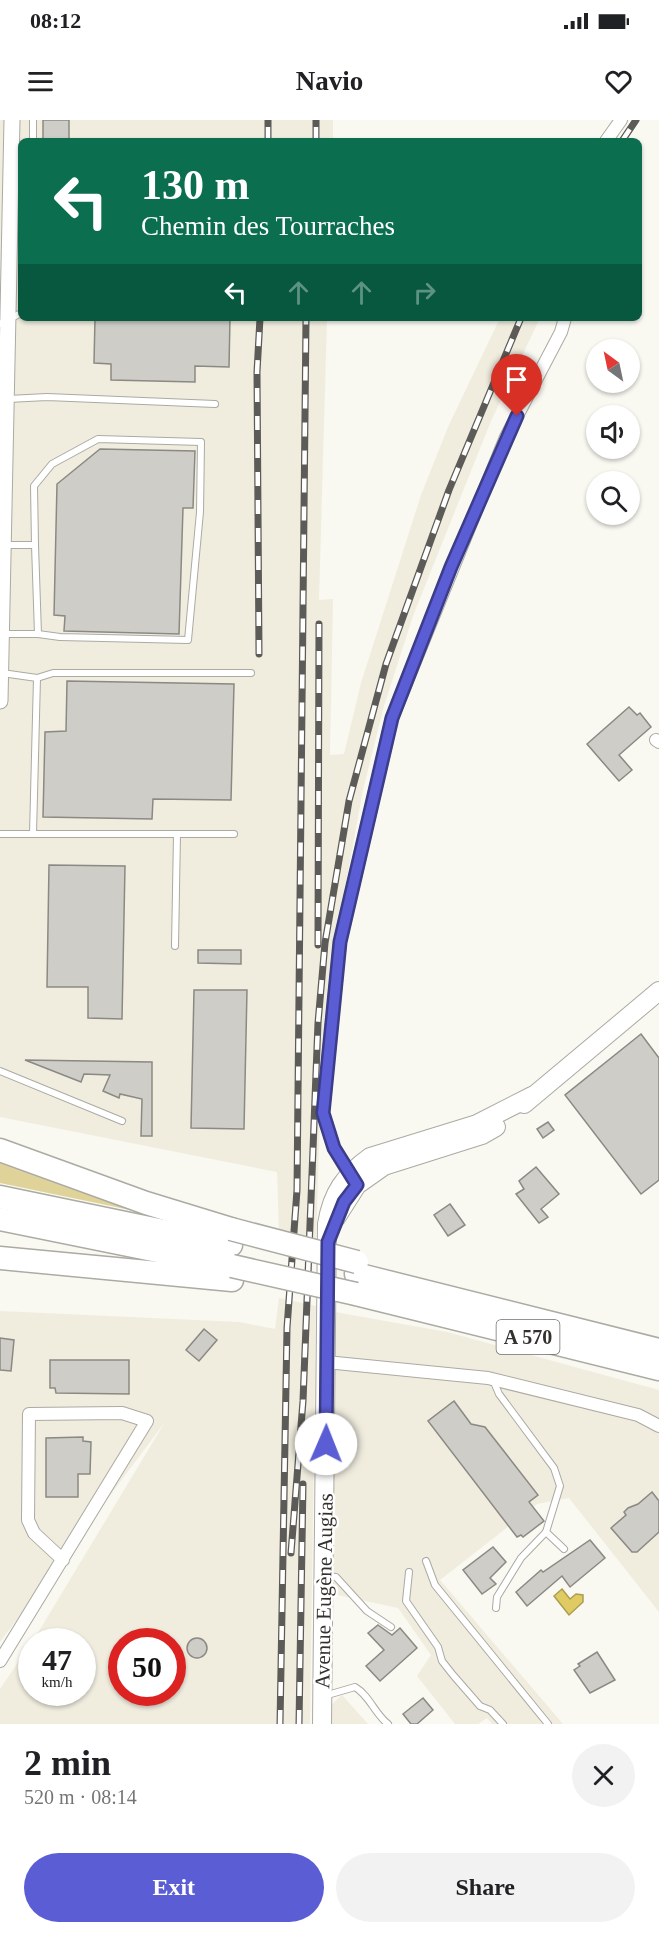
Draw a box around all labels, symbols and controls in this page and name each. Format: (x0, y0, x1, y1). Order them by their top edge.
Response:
text: 08:12 (30, 8, 81, 33)
icon: menu (24, 65, 57, 98)
icon: heart (602, 65, 635, 98)
text: Navio (296, 66, 363, 96)
icon: left (42, 162, 120, 240)
text: 130 m (141, 162, 250, 208)
text: Chemin des Tourraches (141, 211, 395, 241)
icon: left (219, 276, 252, 309)
icon: ahead (282, 276, 315, 309)
icon: ahead (345, 276, 378, 309)
icon: right (408, 276, 441, 309)
north arrow (586, 339, 640, 393)
map controls (586, 339, 640, 525)
pin (491, 354, 542, 416)
icon: arrive (500, 363, 533, 396)
button: sound (586, 405, 640, 459)
button: search (586, 471, 640, 525)
road number: A 570 (496, 1320, 560, 1354)
position arrow (294, 1412, 358, 1476)
street label: Avenue Eugène Augias (310, 1493, 338, 1689)
speed limit sign: 50 (108, 1628, 186, 1706)
text: 47 (42, 1643, 72, 1676)
text: km/h (42, 1674, 72, 1690)
text: 2 min (24, 1743, 111, 1783)
button: close (572, 1744, 635, 1807)
text: 520 m · 08:14 (24, 1786, 137, 1808)
button: Exit (24, 1853, 324, 1922)
button: Share (336, 1853, 635, 1922)

